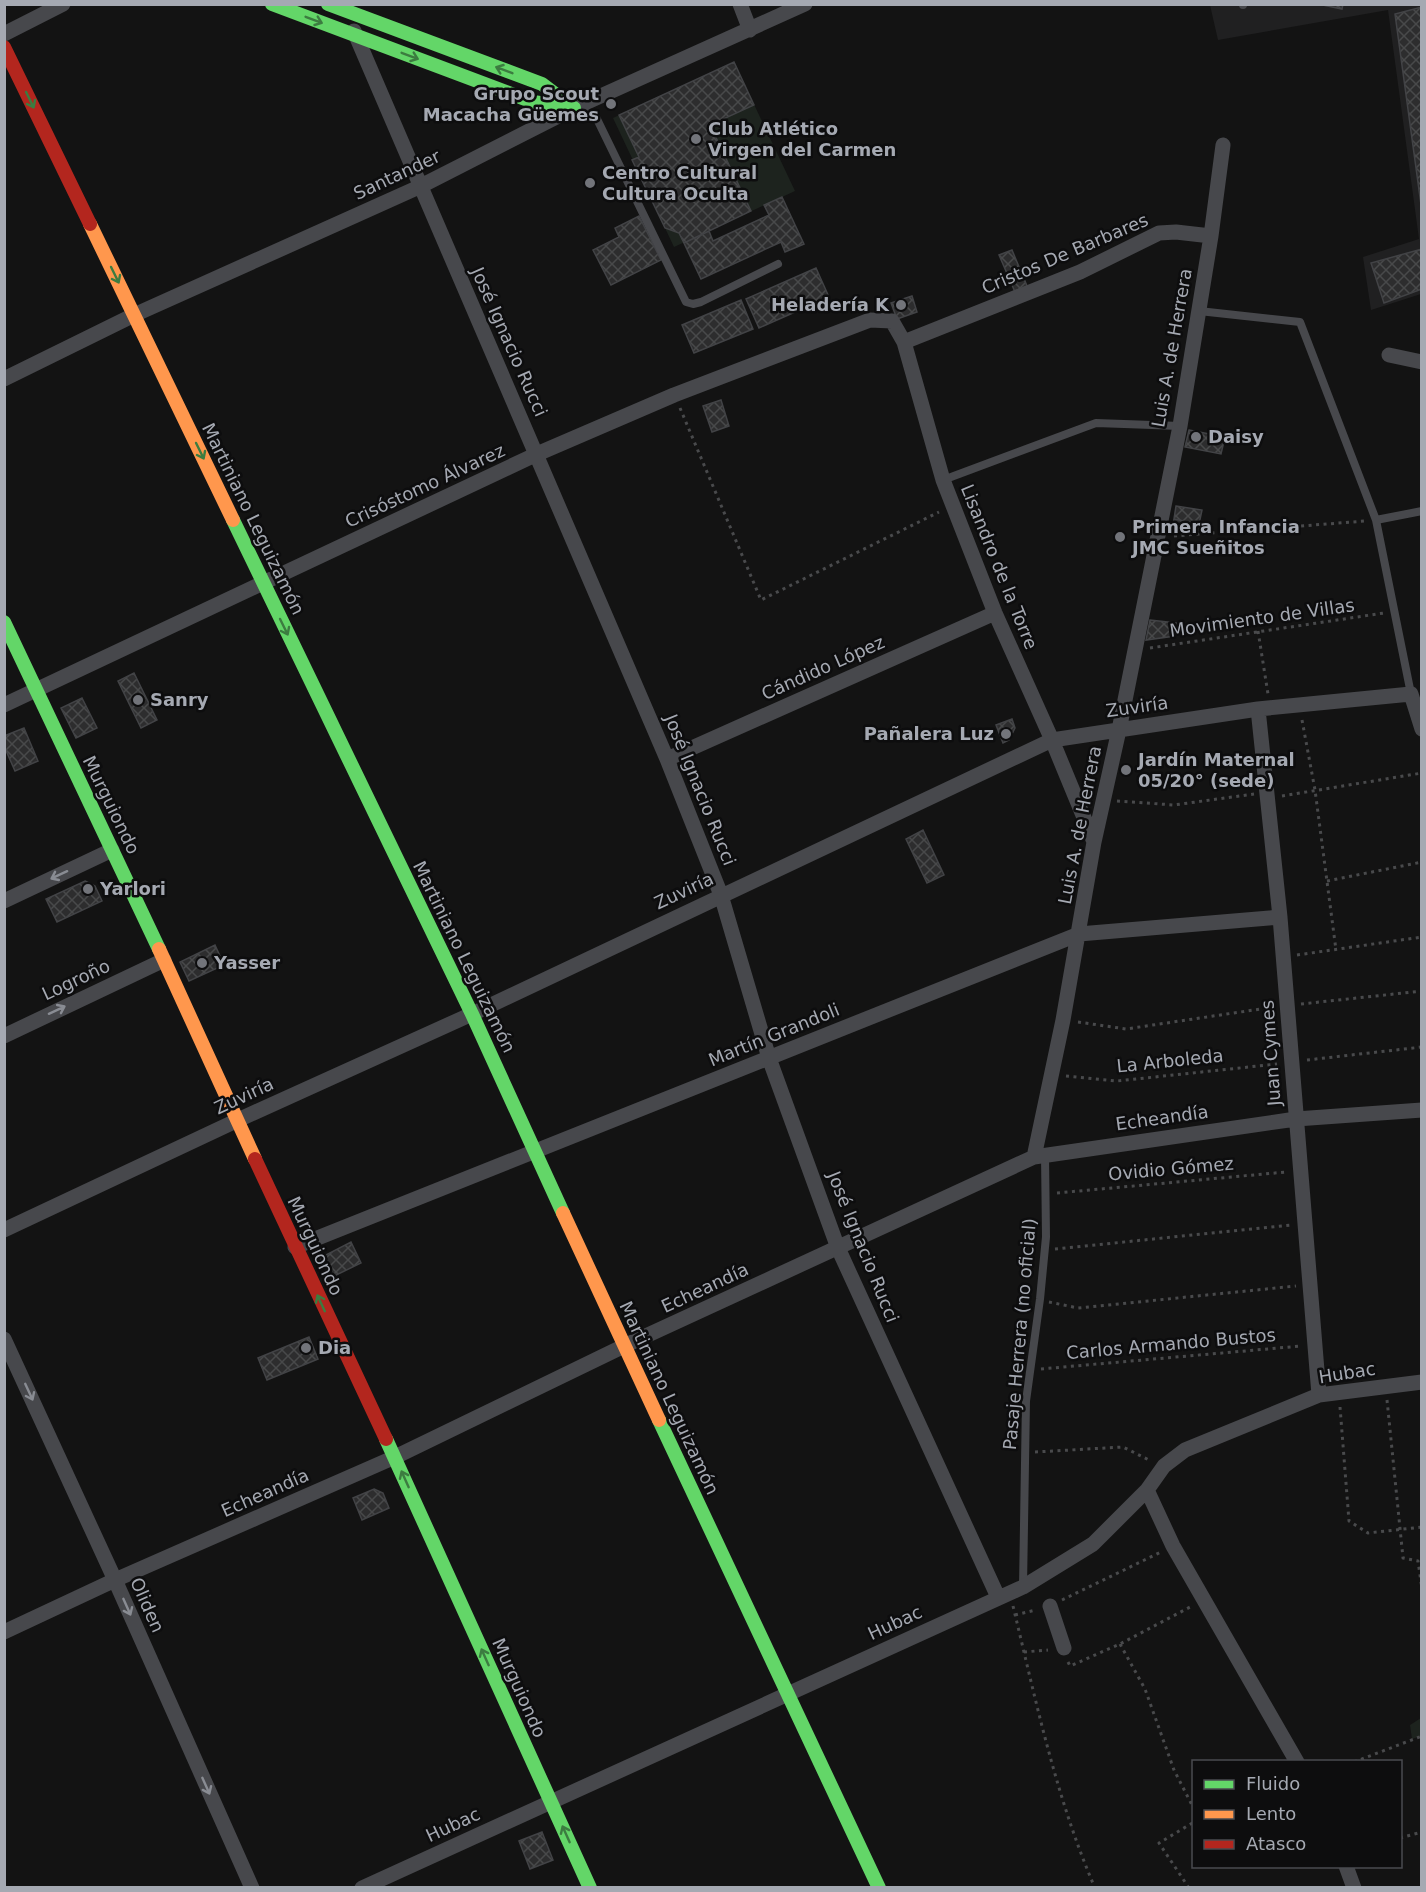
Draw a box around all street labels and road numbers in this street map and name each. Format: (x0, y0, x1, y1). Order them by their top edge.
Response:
street label: Santander (350, 145, 444, 204)
street label: Cristos De Barbares (978, 209, 1151, 298)
street label: José Ignacio Rucci (467, 263, 552, 420)
street label: Luis A. de Herrera (1147, 267, 1196, 429)
street label: Martiniano Leguizamón (198, 420, 309, 618)
street label: Crisóstomo Álvarez (342, 439, 508, 532)
street label: Lisandro de la Torre (957, 481, 1042, 652)
street label: Movimiento de Villas (1168, 594, 1356, 641)
street label: Cándido López (758, 631, 887, 704)
street label: Zuviría (1104, 692, 1170, 721)
street label: José Ignacio Rucci (660, 710, 740, 868)
street label: Luis A. de Herrera (1054, 744, 1105, 906)
street label: Murguiondo (79, 752, 144, 857)
street label: Martiniano Leguizamón (409, 858, 520, 1056)
street label: Zuviría (651, 868, 717, 913)
street label: Logroño (38, 955, 113, 1004)
street label: Martín Grandoli (705, 999, 842, 1070)
street label: Juan Cymes (1256, 999, 1285, 1108)
street label: La Arboleda (1115, 1044, 1224, 1077)
street label: Zuviría (211, 1073, 277, 1118)
street label: Echeandía (1114, 1101, 1210, 1134)
street label: Ovidio Gómez (1107, 1153, 1235, 1184)
street label: José Ignacio Rucci (823, 1167, 903, 1325)
street label: Murguiondo (283, 1193, 348, 1299)
street label: Pasaje Herrera (no oficial) (999, 1217, 1040, 1451)
street label: Echeandía (658, 1258, 752, 1317)
street label: Martiniano Leguizamón (615, 1298, 723, 1498)
street label: Carlos Armando Bustos (1065, 1324, 1277, 1363)
street label: Hubac (1317, 1358, 1377, 1387)
street label: Echeandía (218, 1464, 312, 1521)
street label: Oliden (126, 1574, 169, 1636)
street label: Hubac (864, 1601, 925, 1644)
street label: Murguiondo (488, 1635, 551, 1741)
street label: Hubac (422, 1803, 483, 1846)

